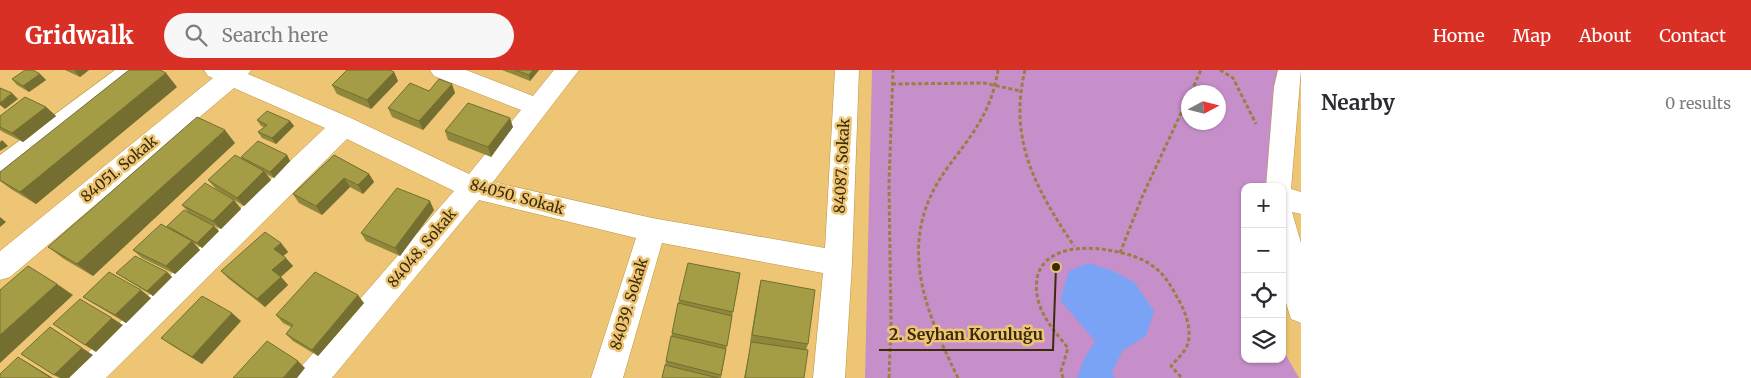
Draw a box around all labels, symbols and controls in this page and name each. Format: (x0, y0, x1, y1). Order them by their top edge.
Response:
search box (164, 13, 514, 58)
text: Gridwalk (25, 20, 134, 51)
icon: search (182, 21, 210, 49)
text: Search here (222, 23, 328, 47)
text: Home (1433, 24, 1485, 47)
text: Map (1513, 24, 1551, 47)
text: About (1579, 24, 1631, 47)
text: Contact (1659, 24, 1726, 47)
north arrow (1181, 85, 1226, 130)
text: Nearby (1321, 89, 1395, 116)
text: 0 results (1665, 93, 1731, 113)
street label: 84087. Sokak (830, 118, 853, 214)
street label: 84051. Sokak (77, 131, 161, 206)
street label: 84050. Sokak (468, 175, 567, 218)
map controls (1241, 183, 1286, 363)
button: + (1241, 183, 1286, 228)
street label: 84048. Sokak (383, 204, 461, 291)
button: − (1241, 228, 1286, 273)
street label: 84039. Sokak (606, 255, 652, 352)
button: locate (1241, 273, 1286, 318)
button: layers (1241, 318, 1286, 363)
callout: 2. Seyhan Koruluğu (879, 319, 1053, 350)
text: 2. Seyhan Koruluğu (889, 324, 1043, 344)

